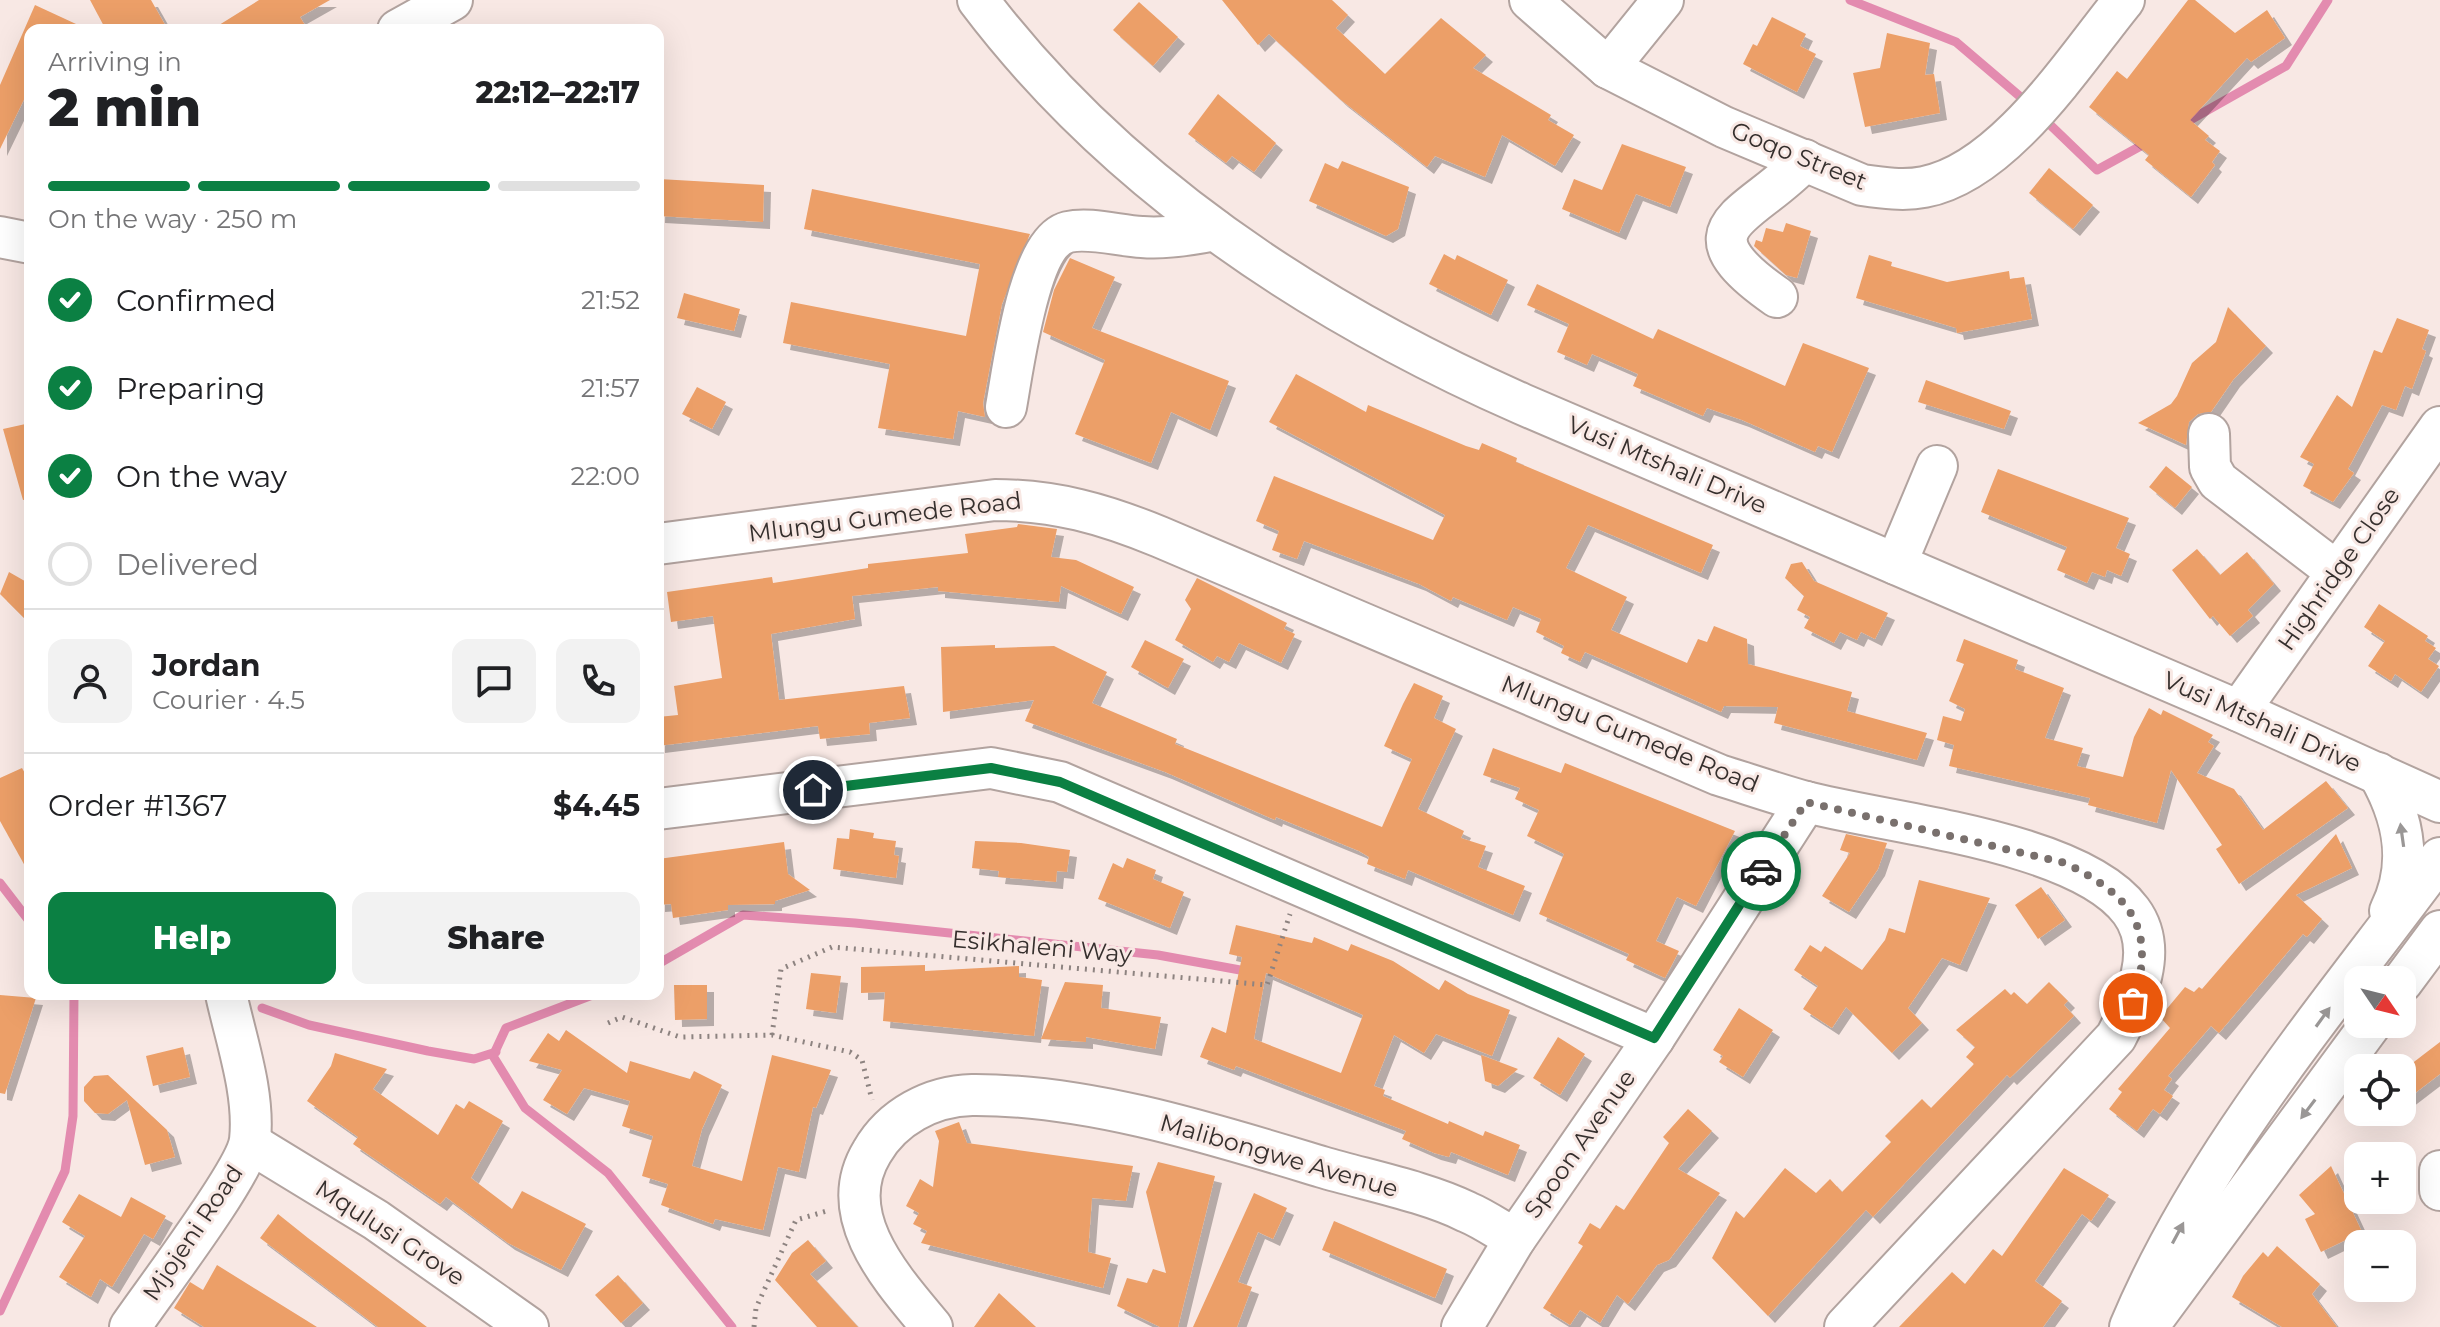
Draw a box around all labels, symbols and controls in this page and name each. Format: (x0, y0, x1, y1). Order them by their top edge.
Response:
text: Arriving in (48, 46, 182, 78)
text: 22:12–22:17 (476, 74, 640, 111)
text: 2 min (48, 76, 201, 139)
street label: Goqo Street (1727, 115, 1871, 196)
text: On the way · 250 m (48, 203, 297, 235)
icon: check (48, 278, 92, 322)
text: Confirmed (116, 282, 276, 319)
text: 21:52 (581, 284, 640, 316)
icon: check (48, 366, 92, 410)
text: Preparing (116, 370, 265, 407)
text: 21:57 (581, 372, 640, 404)
street label: Vusi Mtshali Drive (1563, 409, 1771, 520)
icon: check (48, 454, 92, 498)
text: On the way (116, 458, 287, 495)
text: 22:00 (571, 460, 640, 492)
street label: Highridge Close (2271, 481, 2406, 656)
street label: Mlungu Gumede Road (747, 485, 1023, 548)
text: Delivered (116, 546, 259, 583)
button: person (48, 639, 132, 723)
button: chat (452, 639, 536, 723)
button: phone (556, 639, 640, 723)
text: Jordan (152, 647, 261, 684)
street label: Vusi Mtshali Drive (2159, 665, 2366, 778)
street label: Mlungu Gumede Road (1497, 669, 1763, 798)
text: Courier · 4.5 (152, 684, 305, 716)
pin (779, 756, 847, 824)
icon: home (791, 768, 835, 812)
text: Order #1367 (48, 787, 228, 824)
text: $4.45 (553, 787, 640, 824)
one-way arrow (2395, 822, 2408, 847)
courier (1721, 831, 1801, 911)
icon: car (1739, 849, 1783, 893)
button: Help (48, 892, 336, 984)
button: Share (352, 892, 640, 984)
street label: Esikhaleni Way (951, 924, 1133, 969)
north arrow (2344, 966, 2416, 1038)
map controls (2344, 966, 2416, 1302)
pin (2099, 969, 2167, 1037)
icon: bag (2111, 981, 2155, 1025)
one-way arrow (2314, 1007, 2330, 1027)
button: locate (2344, 1054, 2416, 1126)
street label: Spoon Avenue (1518, 1064, 1641, 1223)
one-way arrow (2300, 1099, 2316, 1119)
street label: Malibongwe Avenue (1157, 1108, 1401, 1203)
button: + (2344, 1142, 2416, 1214)
street label: Mjojeni Road (136, 1159, 249, 1306)
street label: Mqulusi Grove (310, 1174, 470, 1292)
one-way arrow (2171, 1221, 2184, 1244)
button: − (2344, 1230, 2416, 1302)

